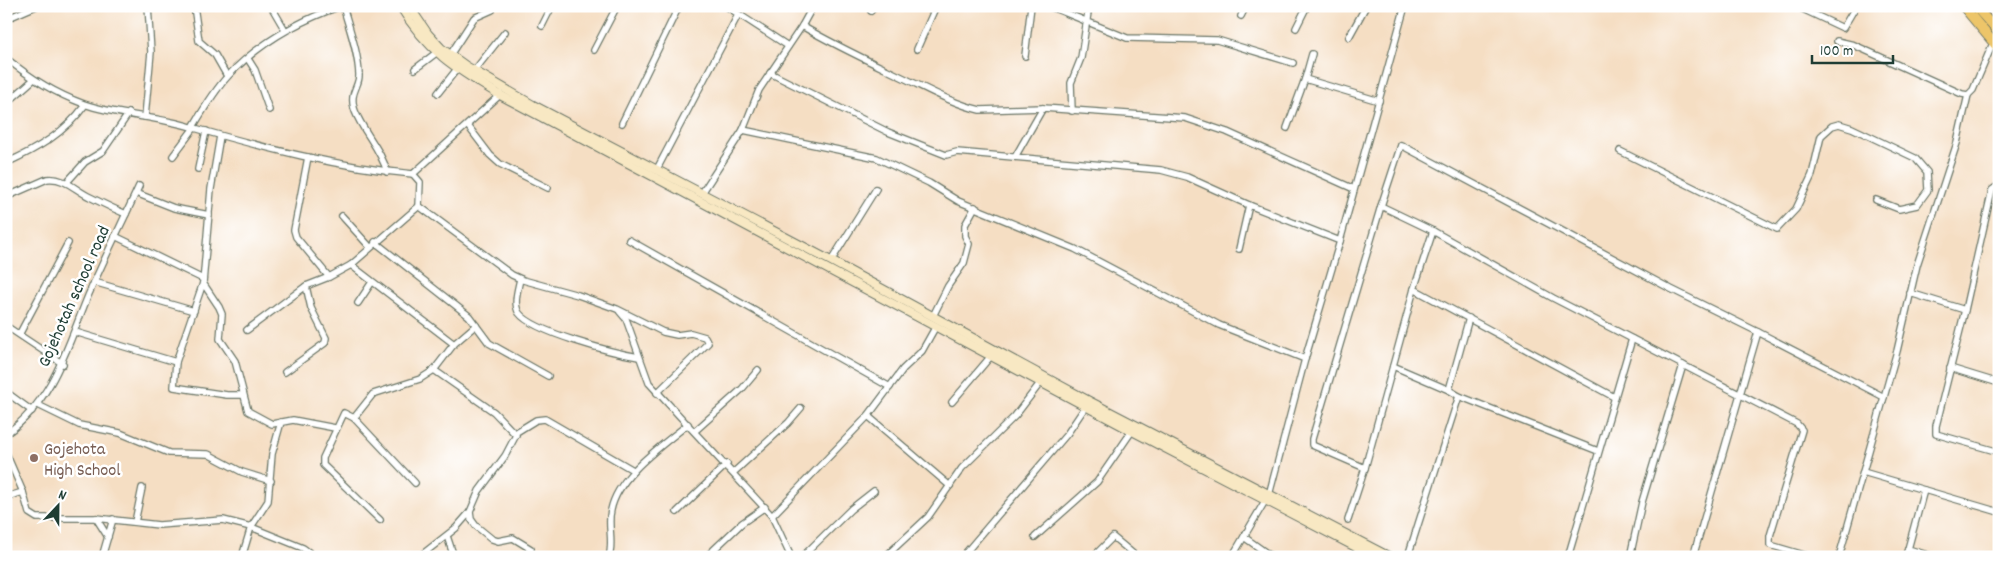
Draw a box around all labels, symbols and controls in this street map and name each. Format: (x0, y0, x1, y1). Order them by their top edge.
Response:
scale bar (1812, 32, 1894, 64)
text: 100 m (1820, 41, 1853, 63)
street label: Gojehotah school road (33, 222, 118, 372)
place label: Gojehota High School (44, 438, 121, 484)
marker: Gojehota High School (28, 452, 40, 464)
north arrow (32, 480, 82, 530)
text: N (55, 485, 69, 506)

